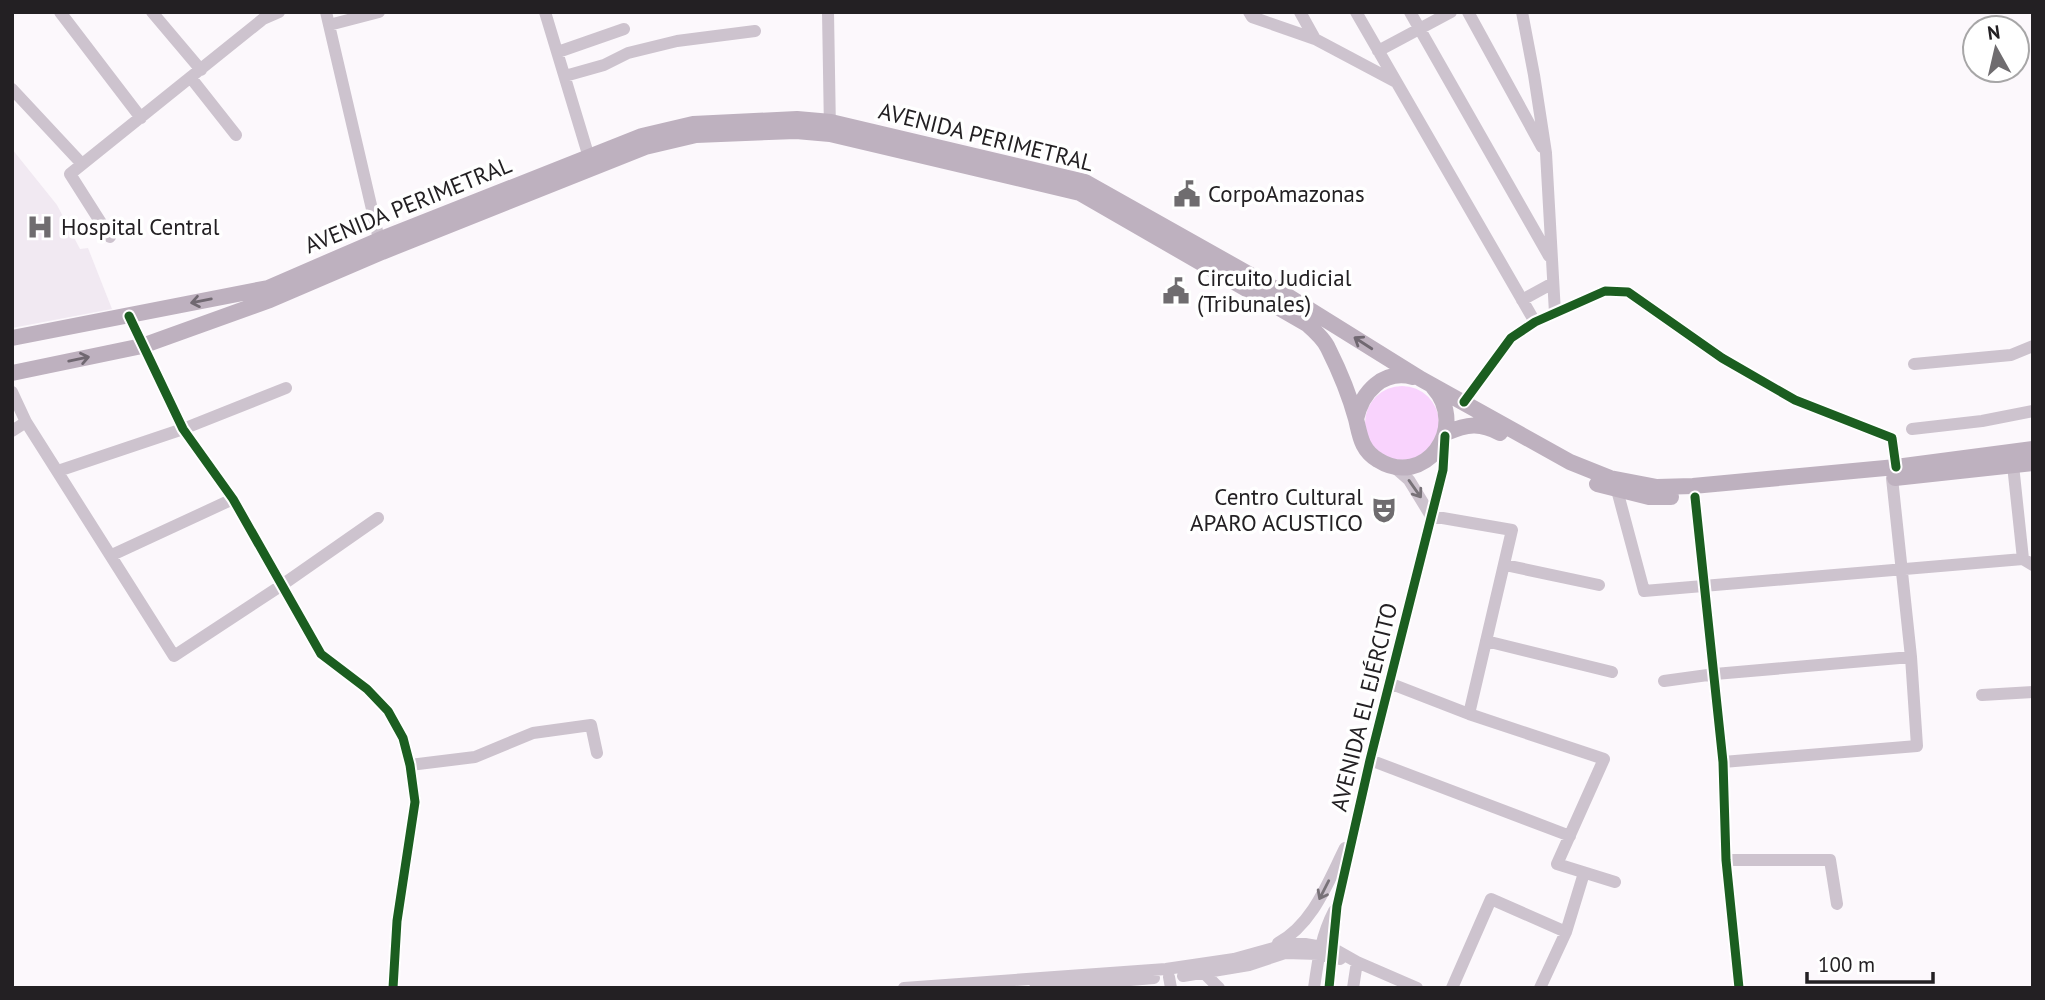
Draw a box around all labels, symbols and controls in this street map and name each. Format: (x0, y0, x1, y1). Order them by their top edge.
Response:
north arrow (1961, 14, 2031, 84)
text: N (1986, 19, 2001, 45)
street label: AVENIDA PERIMETRAL (876, 96, 1097, 177)
street label: AVENIDA PERIMETRAL (300, 150, 516, 259)
public building icon: CorpoAmazonas (1172, 179, 1202, 209)
place label: CorpoAmazonas (1208, 179, 1365, 208)
hospital icon: Hospital Central (25, 212, 55, 242)
place label: Hospital Central (61, 212, 220, 241)
place label: Circuito Judicial (Tribunales) (1197, 263, 1352, 318)
public building icon: Circuito Judicial (Tribunales) (1161, 276, 1191, 306)
one-way arrow (190, 295, 213, 308)
one-way arrow (1353, 336, 1373, 350)
one-way arrow (67, 352, 90, 366)
one-way arrow (1408, 479, 1422, 498)
place label: Centro Cultural APARO ACUSTICO (1190, 482, 1363, 537)
theatre icon: Centro Cultural APARO ACUSTICO (1369, 495, 1399, 525)
street label: AVENIDA EL EJÉRCITO (1324, 600, 1403, 814)
one-way arrow (1317, 879, 1331, 900)
scale bar (1807, 940, 1933, 984)
text: 100 m (1818, 951, 1875, 978)

